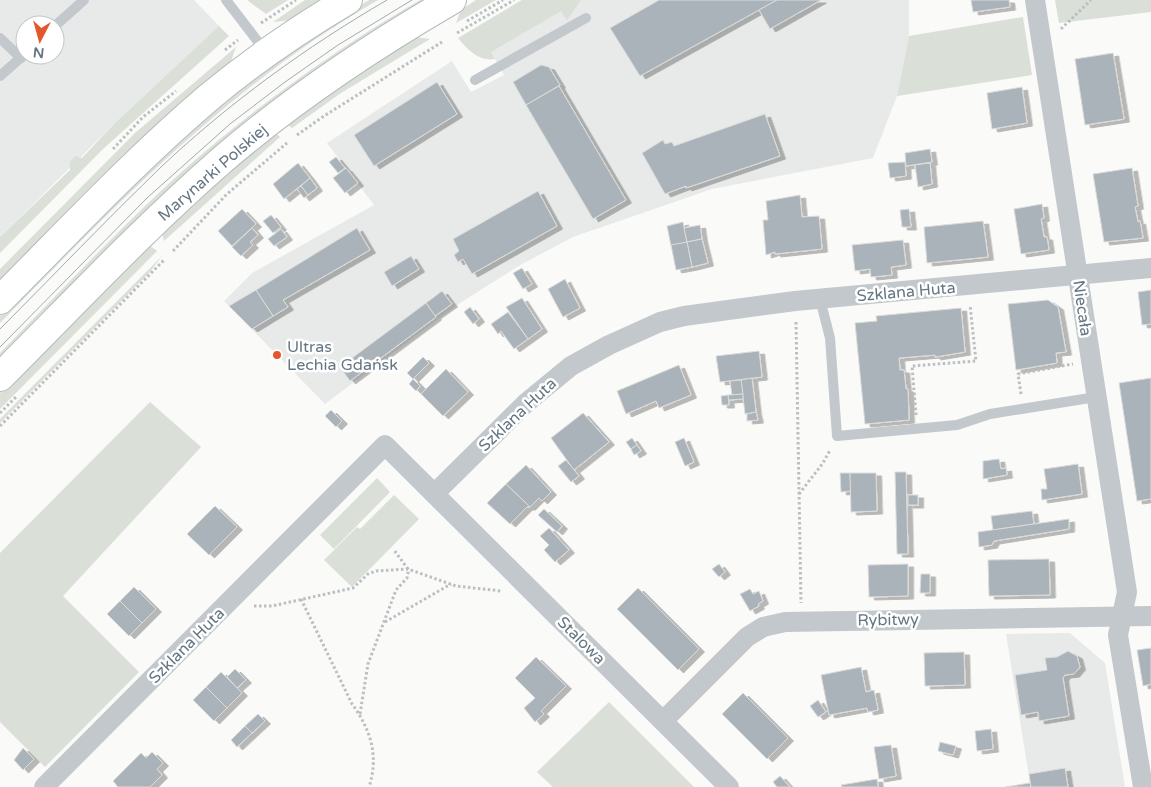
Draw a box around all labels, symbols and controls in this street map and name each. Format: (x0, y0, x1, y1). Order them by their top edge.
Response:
north arrow (15, 15, 65, 65)
text: N (32, 43, 45, 61)
street label: Marynarki Polskiej (154, 120, 272, 226)
street label: Szklana Huta (856, 278, 956, 306)
street label: Niecała (1068, 279, 1096, 337)
place label: Ultras Lechia Gdańsk (287, 337, 398, 375)
marker: Ultras Lechia Gdańsk (271, 349, 283, 361)
street label: Szklana Huta (475, 374, 561, 456)
street label: Szklana Huta (145, 604, 229, 688)
street label: Rybitwy (857, 609, 919, 631)
street label: Stalowa (553, 613, 609, 669)

